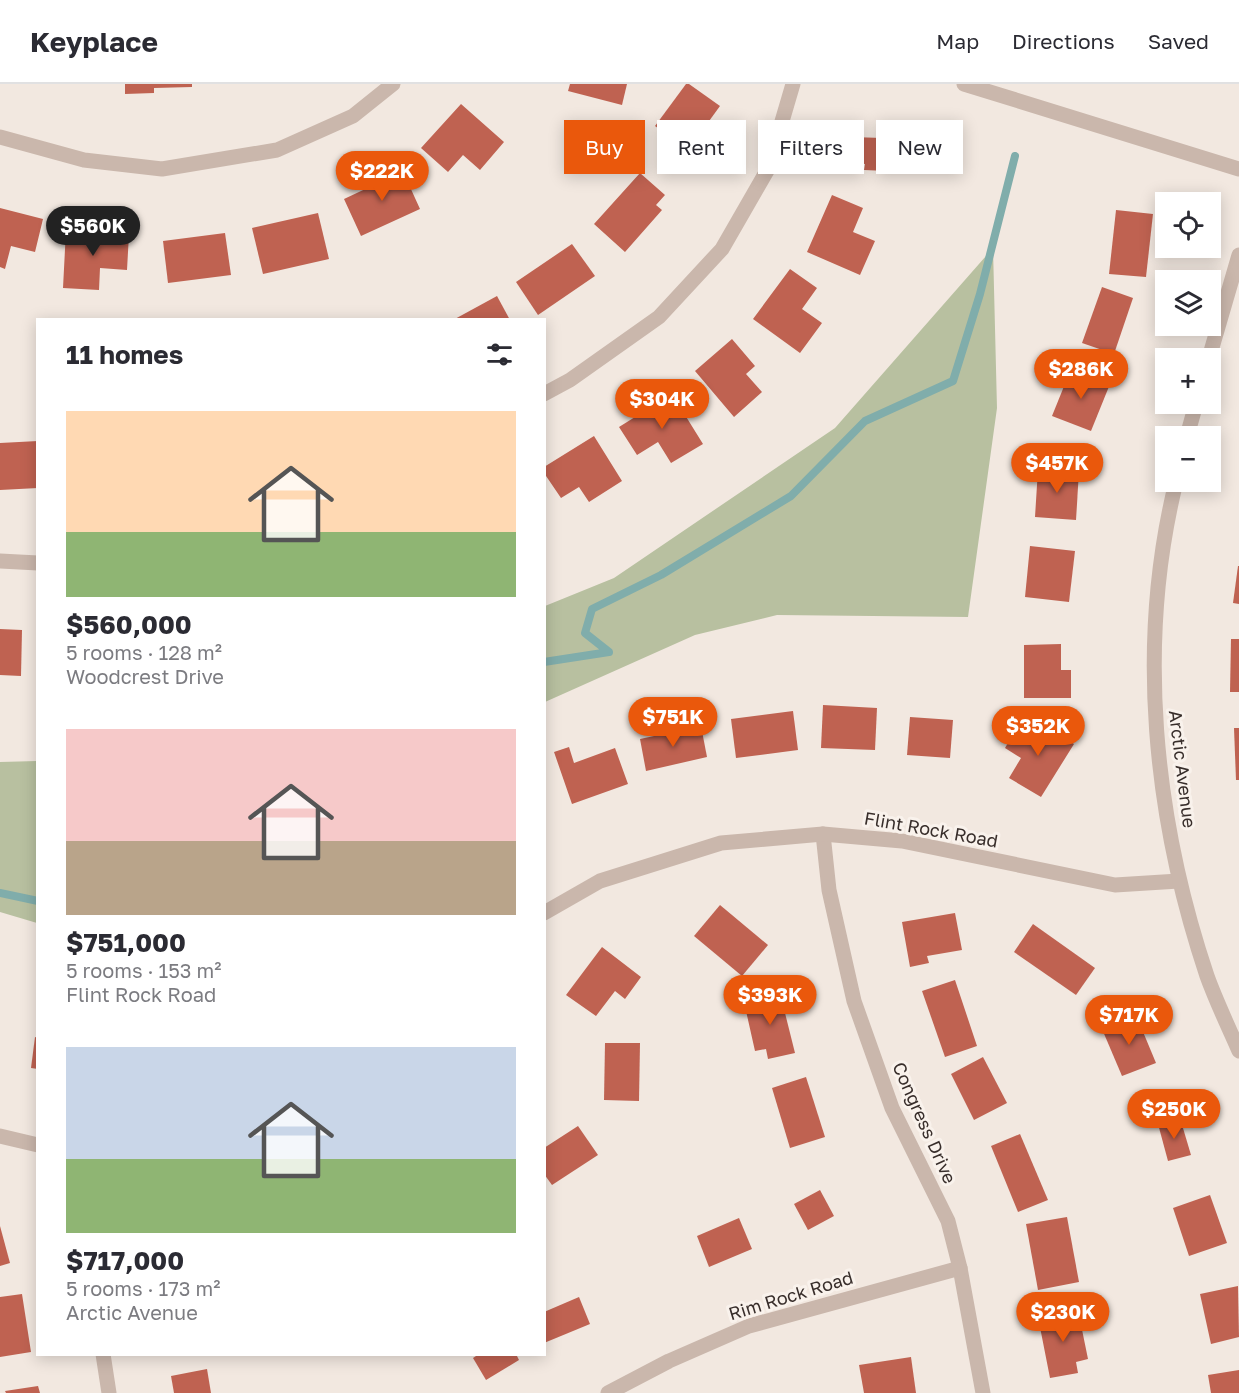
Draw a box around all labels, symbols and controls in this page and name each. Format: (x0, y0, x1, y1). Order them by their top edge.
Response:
text: Keyplace (30, 25, 158, 58)
text: Map (936, 28, 979, 54)
text: Directions (1012, 28, 1115, 54)
text: Saved (1148, 28, 1209, 54)
chip: Buy (564, 120, 645, 174)
chip: Rent (657, 120, 746, 174)
chip: Filters (758, 120, 864, 174)
chip: New (876, 120, 963, 174)
pin: $222K (340, 151, 424, 202)
text: $222K (350, 158, 414, 182)
map controls (1155, 192, 1221, 492)
button: locate (1155, 192, 1221, 258)
pin: $560K (51, 206, 135, 257)
text: $560K (60, 213, 126, 237)
button: layers (1155, 270, 1221, 336)
icon: filters (483, 338, 516, 371)
text: 11 homes (66, 339, 183, 370)
button: + (1155, 348, 1221, 414)
pin: $286K (1039, 349, 1123, 400)
text: $286K (1048, 356, 1114, 380)
pin: $304K (620, 379, 704, 430)
text: $304K (629, 386, 695, 410)
button: − (1155, 426, 1221, 492)
pin: $457K (1015, 443, 1099, 494)
icon: home (237, 450, 345, 558)
text: $457K (1025, 450, 1089, 474)
text: $560,000 (66, 609, 192, 640)
text: 5 rooms · 128 m² (66, 640, 222, 664)
text: Woodcrest Drive (66, 664, 224, 688)
pin: $751K (631, 697, 715, 748)
text: $751K (642, 704, 704, 728)
pin: $352K (996, 706, 1080, 757)
street label: Arctic Avenue (1165, 709, 1201, 829)
text: $352K (1006, 713, 1070, 737)
icon: home (237, 768, 345, 876)
street label: Flint Rock Road (863, 806, 1000, 852)
text: $751,000 (66, 927, 186, 958)
text: 5 rooms · 153 m² (66, 958, 221, 982)
pin: $393K (728, 975, 812, 1026)
text: Flint Rock Road (66, 982, 216, 1006)
text: $393K (738, 982, 803, 1006)
pin: $717K (1087, 995, 1171, 1046)
text: $717K (1099, 1002, 1159, 1026)
street label: Congress Drive (888, 1058, 962, 1187)
icon: home (237, 1086, 345, 1194)
pin: $250K (1132, 1089, 1216, 1140)
text: $250K (1141, 1096, 1207, 1120)
text: $717,000 (66, 1245, 184, 1276)
street label: Rim Rock Road (726, 1266, 856, 1324)
text: 5 rooms · 173 m² (66, 1276, 220, 1300)
pin: $230K (1021, 1292, 1105, 1343)
text: $230K (1030, 1299, 1096, 1323)
text: Arctic Avenue (66, 1300, 198, 1324)

